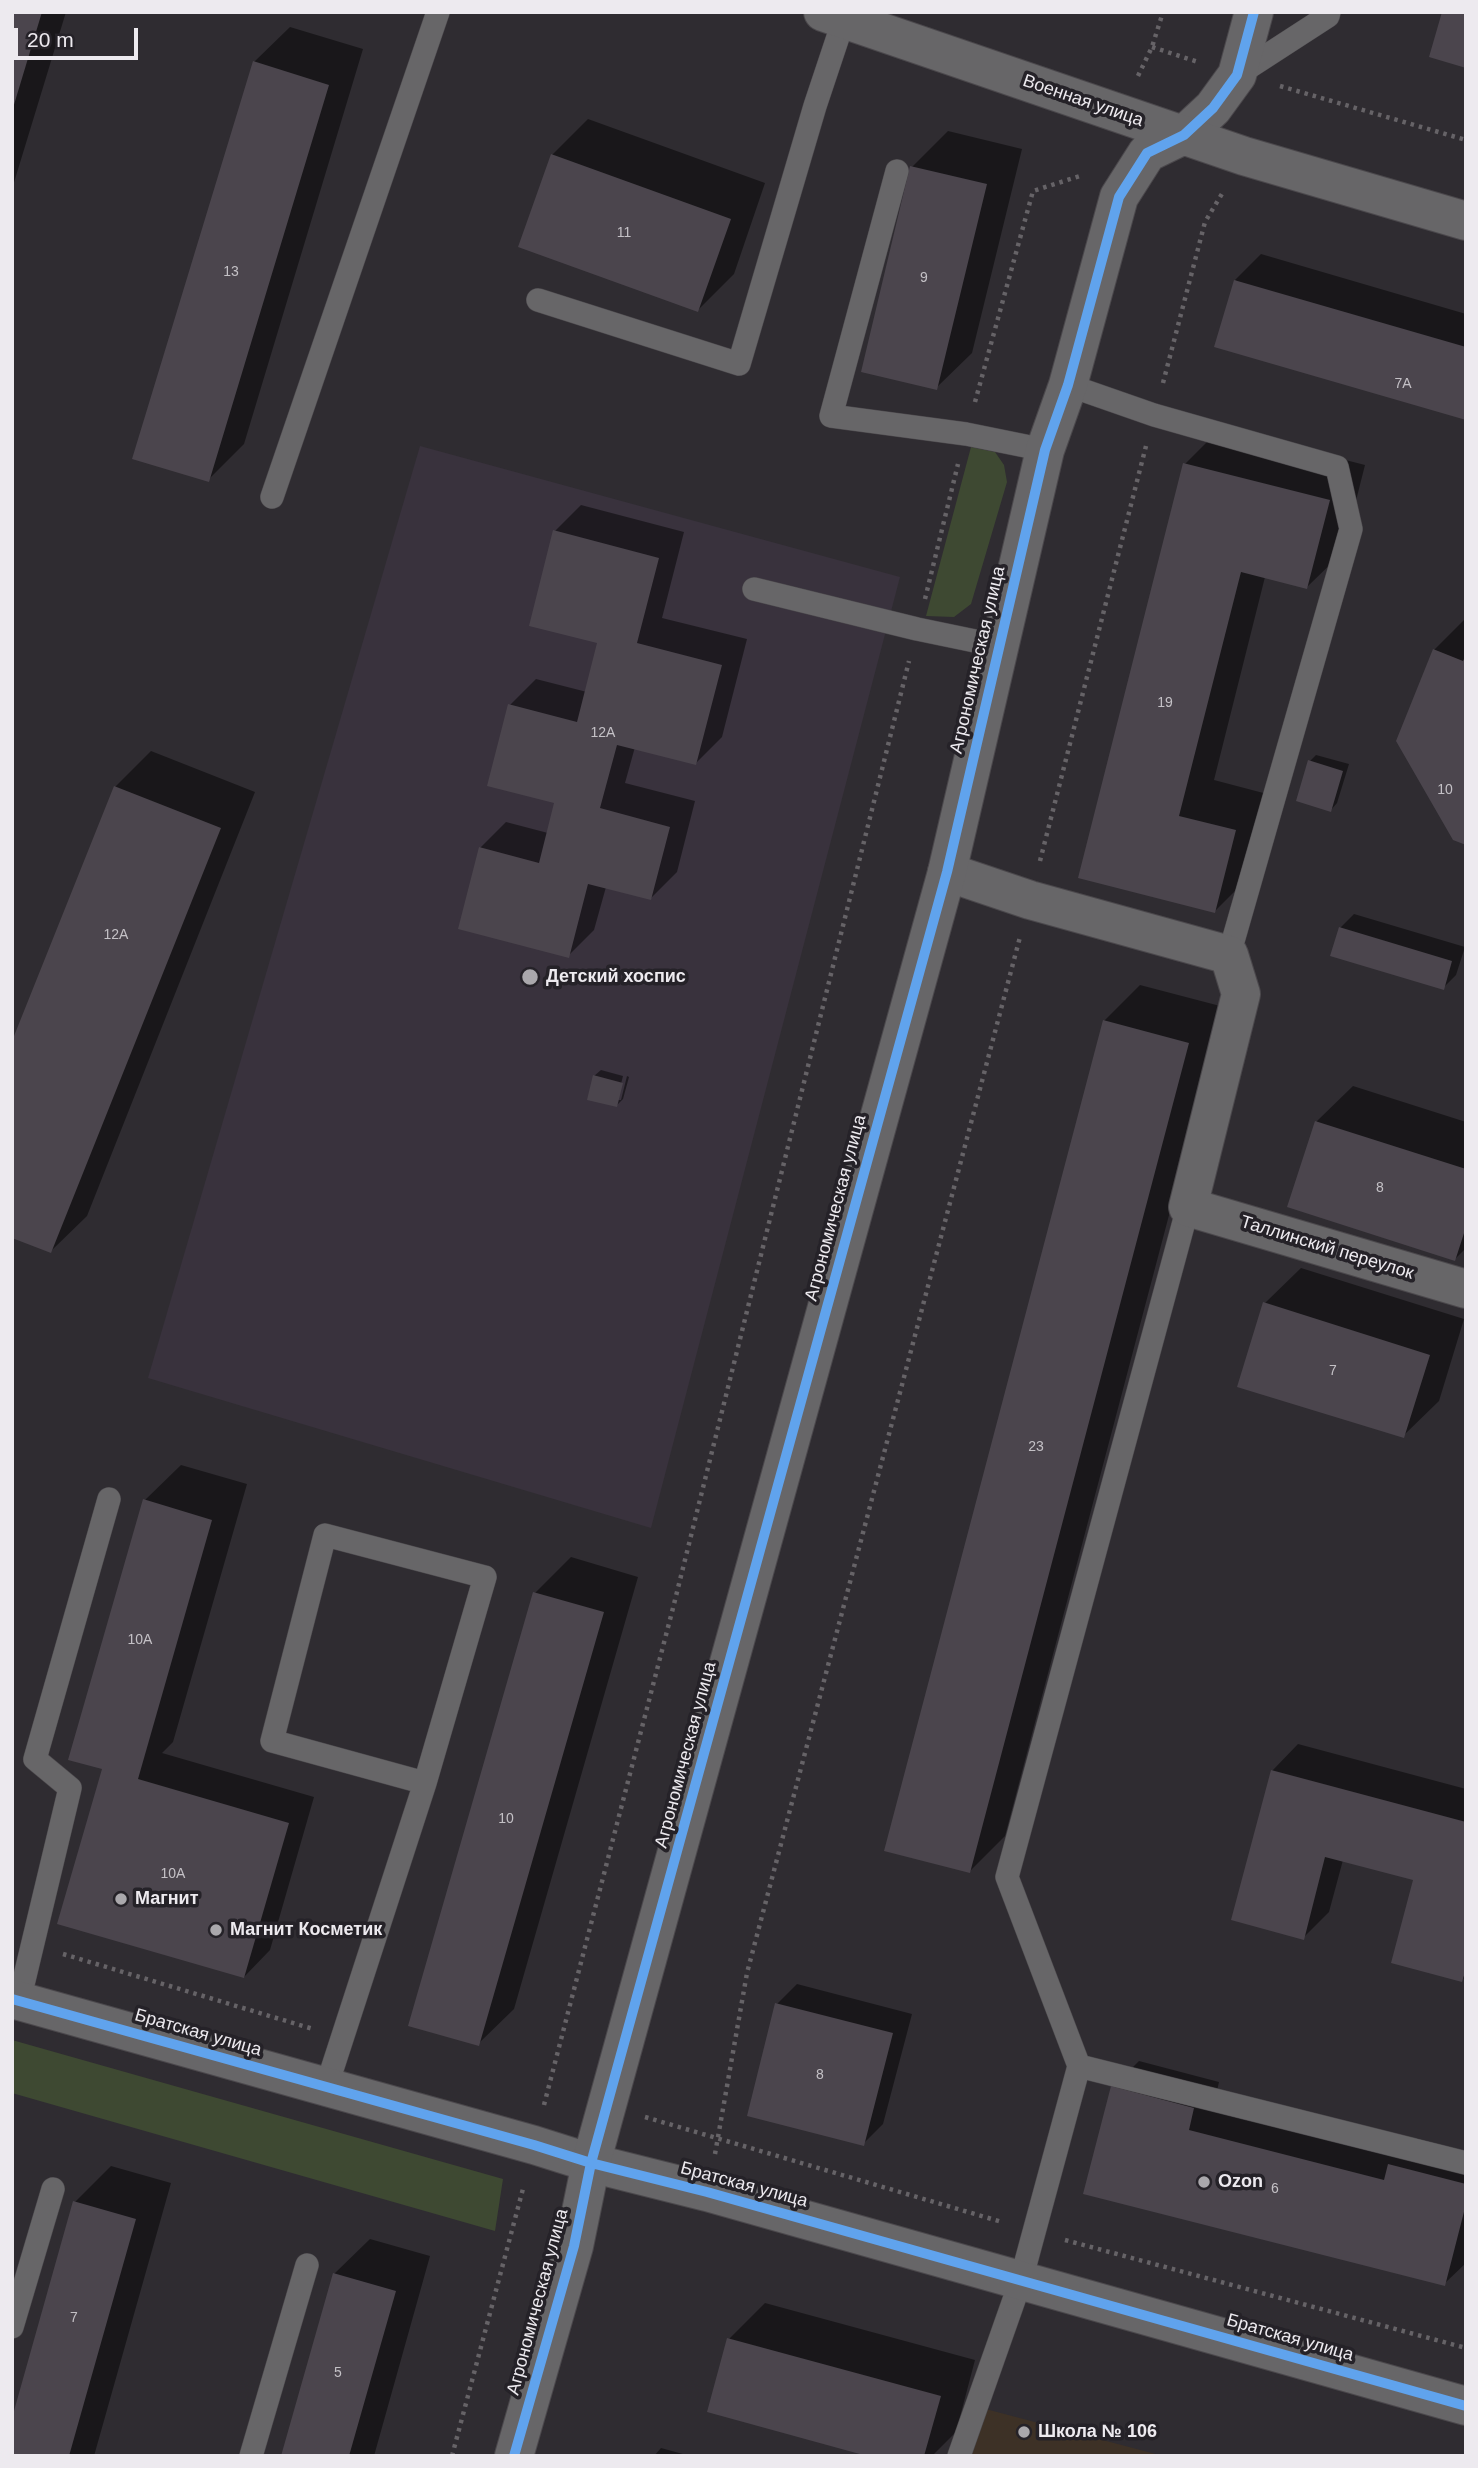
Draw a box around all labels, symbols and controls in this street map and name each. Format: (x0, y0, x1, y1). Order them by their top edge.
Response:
scale bar (18, 14, 142, 58)
text: 20 m (27, 28, 74, 51)
street label: Военная улица (1020, 70, 1146, 132)
house number: 11 (617, 225, 631, 241)
house number: 13 (223, 264, 239, 280)
house number: 9 (920, 270, 928, 286)
house number: 7А (1394, 376, 1412, 392)
street label: Агрономическая улица (946, 564, 1010, 756)
house number: 19 (1157, 695, 1173, 711)
house number: 12А (591, 725, 615, 741)
house number: 10 (1437, 782, 1453, 798)
house number: 12А (104, 927, 128, 943)
place label: Детский хоспис (546, 966, 686, 988)
marker: Детский хоспис (520, 967, 540, 987)
street label: Агрономическая улица (801, 1113, 871, 1303)
house number: 8 (1376, 1180, 1384, 1196)
street label: Таллинский переулок (1238, 1211, 1416, 1285)
house number: 7 (1329, 1363, 1337, 1379)
house number: 23 (1028, 1439, 1044, 1455)
house number: 10А (128, 1632, 152, 1648)
street label: Агрономическая улица (651, 1660, 721, 1850)
house number: 10 (498, 1811, 514, 1827)
house number: 10А (161, 1866, 185, 1882)
place label: Магнит (135, 1888, 198, 1910)
marker: Магнит (113, 1891, 129, 1907)
place label: Магнит Косметик (230, 1919, 382, 1941)
marker: Магнит Косметик (208, 1922, 224, 1938)
street label: Братская улица (132, 2005, 264, 2061)
house number: 8 (816, 2067, 824, 2083)
street label: Братская улица (678, 2158, 810, 2212)
place label: Ozon (1218, 2171, 1263, 2193)
marker: Ozon (1196, 2174, 1212, 2190)
house number: 6 (1271, 2181, 1279, 2197)
street label: Агрономическая улица (503, 2207, 573, 2397)
house number: 7 (70, 2310, 78, 2326)
street label: Братская улица (1224, 2310, 1356, 2366)
house number: 5 (334, 2365, 342, 2381)
place label: Школа № 106 (1038, 2421, 1157, 2443)
marker: Школа № 106 (1016, 2424, 1032, 2440)

